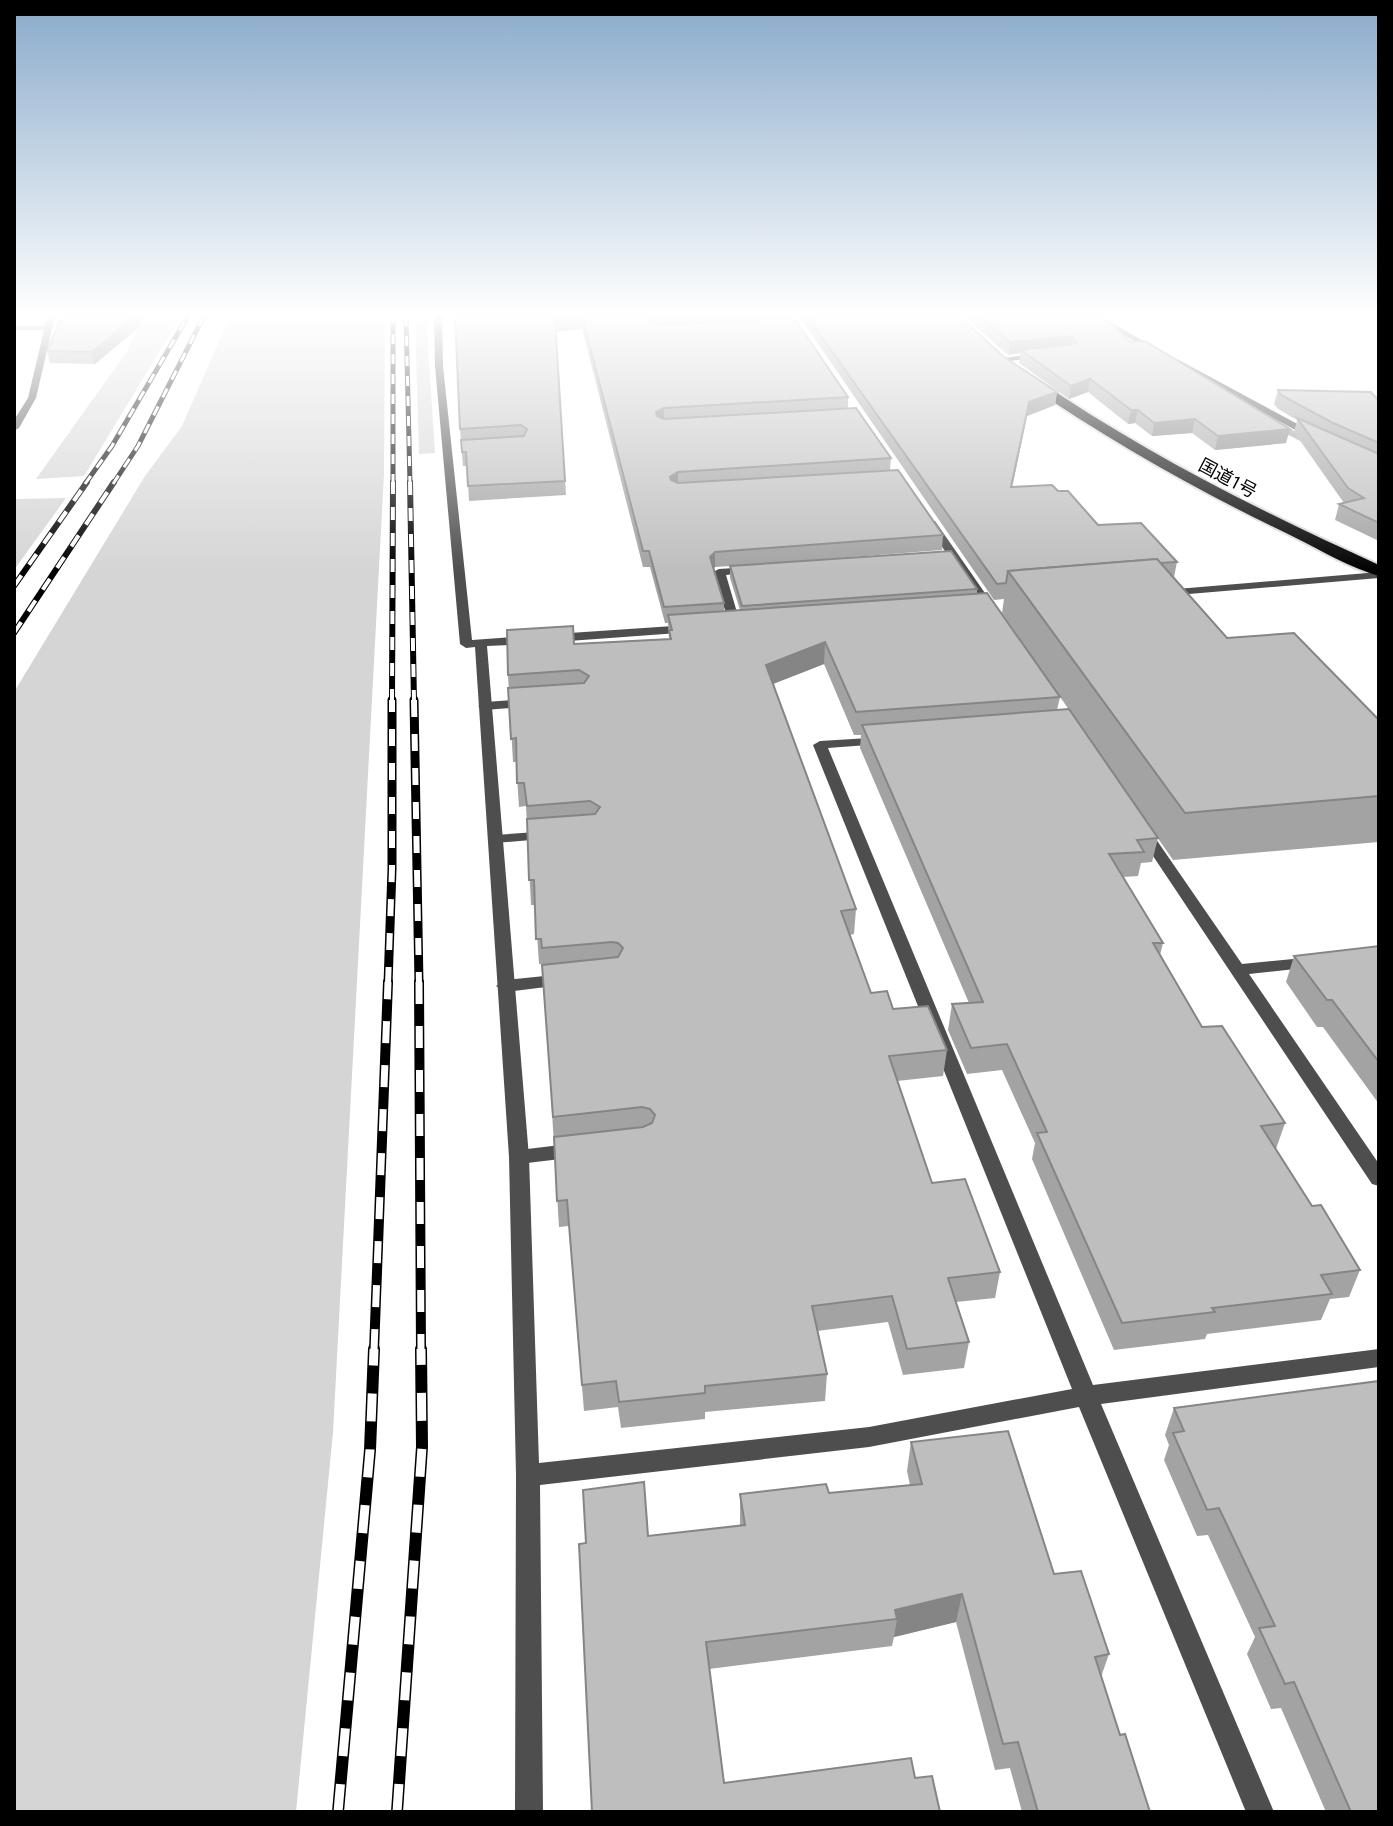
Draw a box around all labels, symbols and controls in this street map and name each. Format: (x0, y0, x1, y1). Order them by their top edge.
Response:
street label: 国道1号 (1195, 454, 1261, 502)

